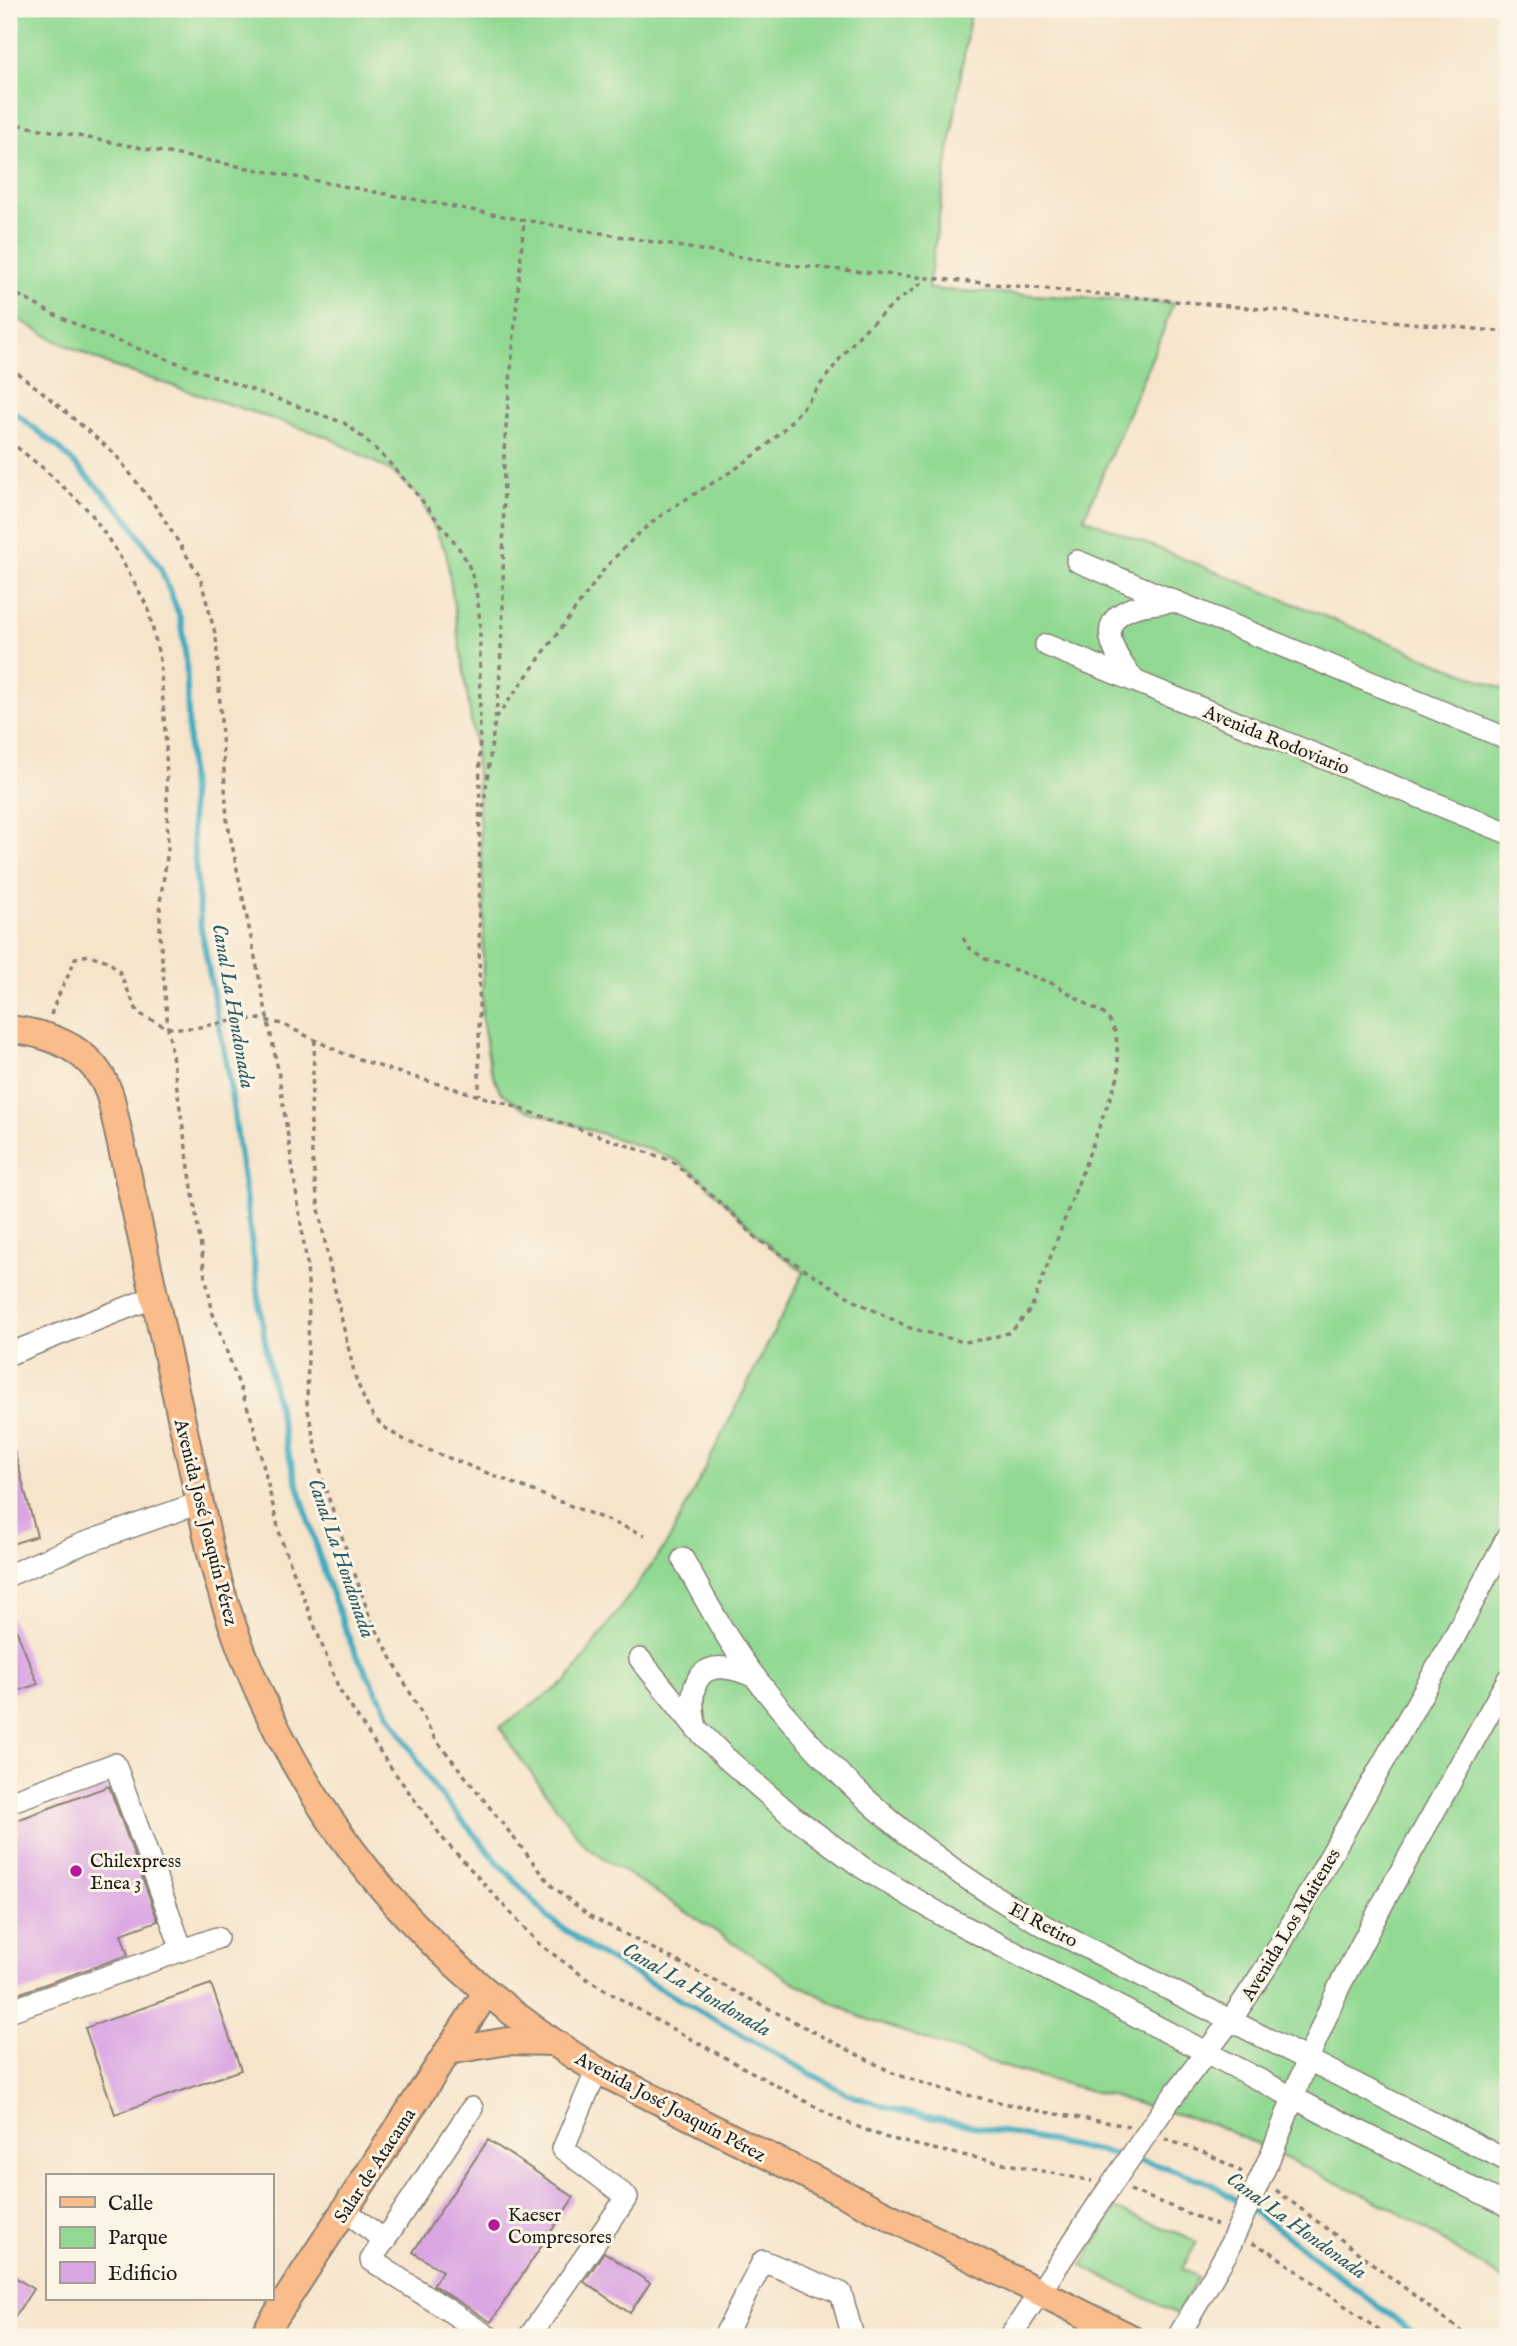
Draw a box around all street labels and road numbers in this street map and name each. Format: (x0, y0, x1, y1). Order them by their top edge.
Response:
street label: Avenida Rodoviario (1199, 700, 1353, 781)
street label: Avenida José Joaquín Pérez (167, 1416, 242, 1629)
street label: Avenida Los Maitenes (1236, 1844, 1347, 2007)
street label: El Retiro (1005, 1898, 1082, 1954)
street label: Avenida José Joaquín Pérez (570, 2047, 770, 2168)
street label: Salar de Atacama (330, 2103, 422, 2228)

